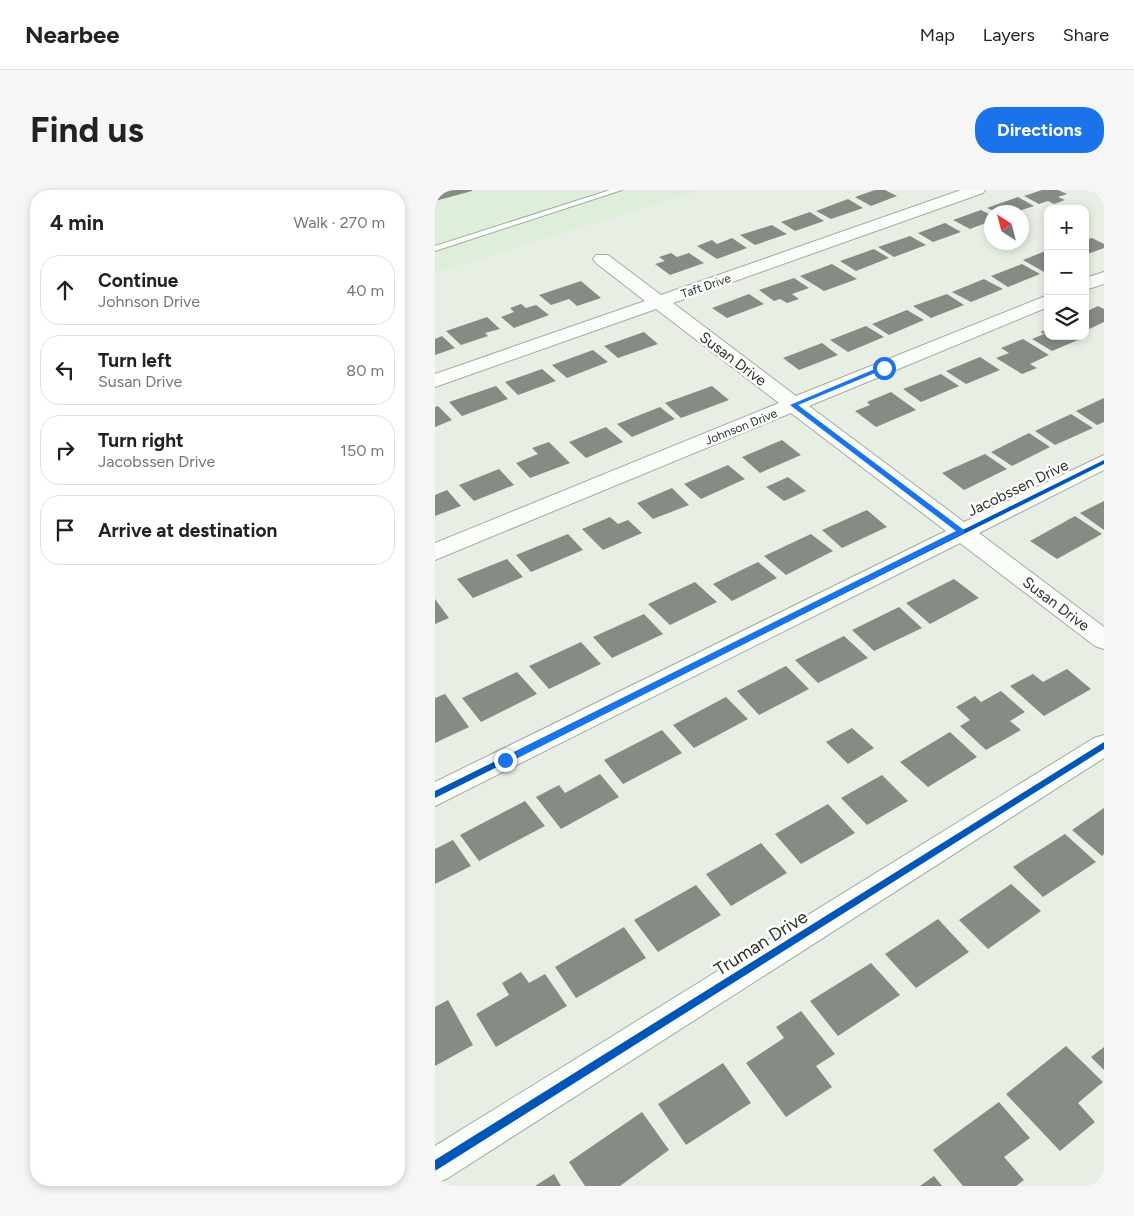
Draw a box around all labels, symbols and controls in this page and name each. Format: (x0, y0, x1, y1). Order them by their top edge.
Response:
text: Nearbee (25, 20, 120, 49)
text: Map (920, 24, 955, 46)
text: Layers (983, 24, 1035, 46)
text: Share (1063, 24, 1109, 46)
button: Directions (975, 107, 1104, 153)
text: Find us (30, 109, 144, 151)
north arrow (984, 205, 1029, 250)
map controls (1044, 205, 1089, 340)
button: + (1044, 205, 1089, 250)
text: 4 min (50, 210, 104, 235)
text: Walk · 270 m (294, 213, 385, 232)
button: − (1044, 250, 1089, 295)
text: Continue (98, 269, 178, 292)
street label: Taft Drive (679, 271, 733, 301)
icon: ahead (51, 276, 79, 304)
text: 40 m (346, 281, 384, 300)
text: Johnson Drive (98, 292, 200, 311)
button: layers (1044, 295, 1089, 340)
street label: Susan Drive (696, 328, 770, 390)
text: Turn left (98, 349, 172, 372)
icon: left (51, 356, 79, 384)
route start (873, 357, 896, 380)
text: 80 m (346, 361, 384, 380)
text: Susan Drive (98, 372, 182, 391)
street label: Johnson Drive (703, 406, 779, 448)
text: Turn right (98, 429, 184, 452)
icon: right (51, 436, 79, 464)
text: 150 m (340, 441, 384, 460)
text: Jacobssen Drive (98, 452, 215, 471)
street label: Jacobssen Drive (965, 456, 1071, 520)
icon: arrive (51, 516, 79, 544)
text: Arrive at destination (98, 519, 277, 542)
street label: Susan Drive (1019, 573, 1093, 635)
route end (494, 749, 517, 772)
street label: Truman Drive (710, 906, 812, 980)

